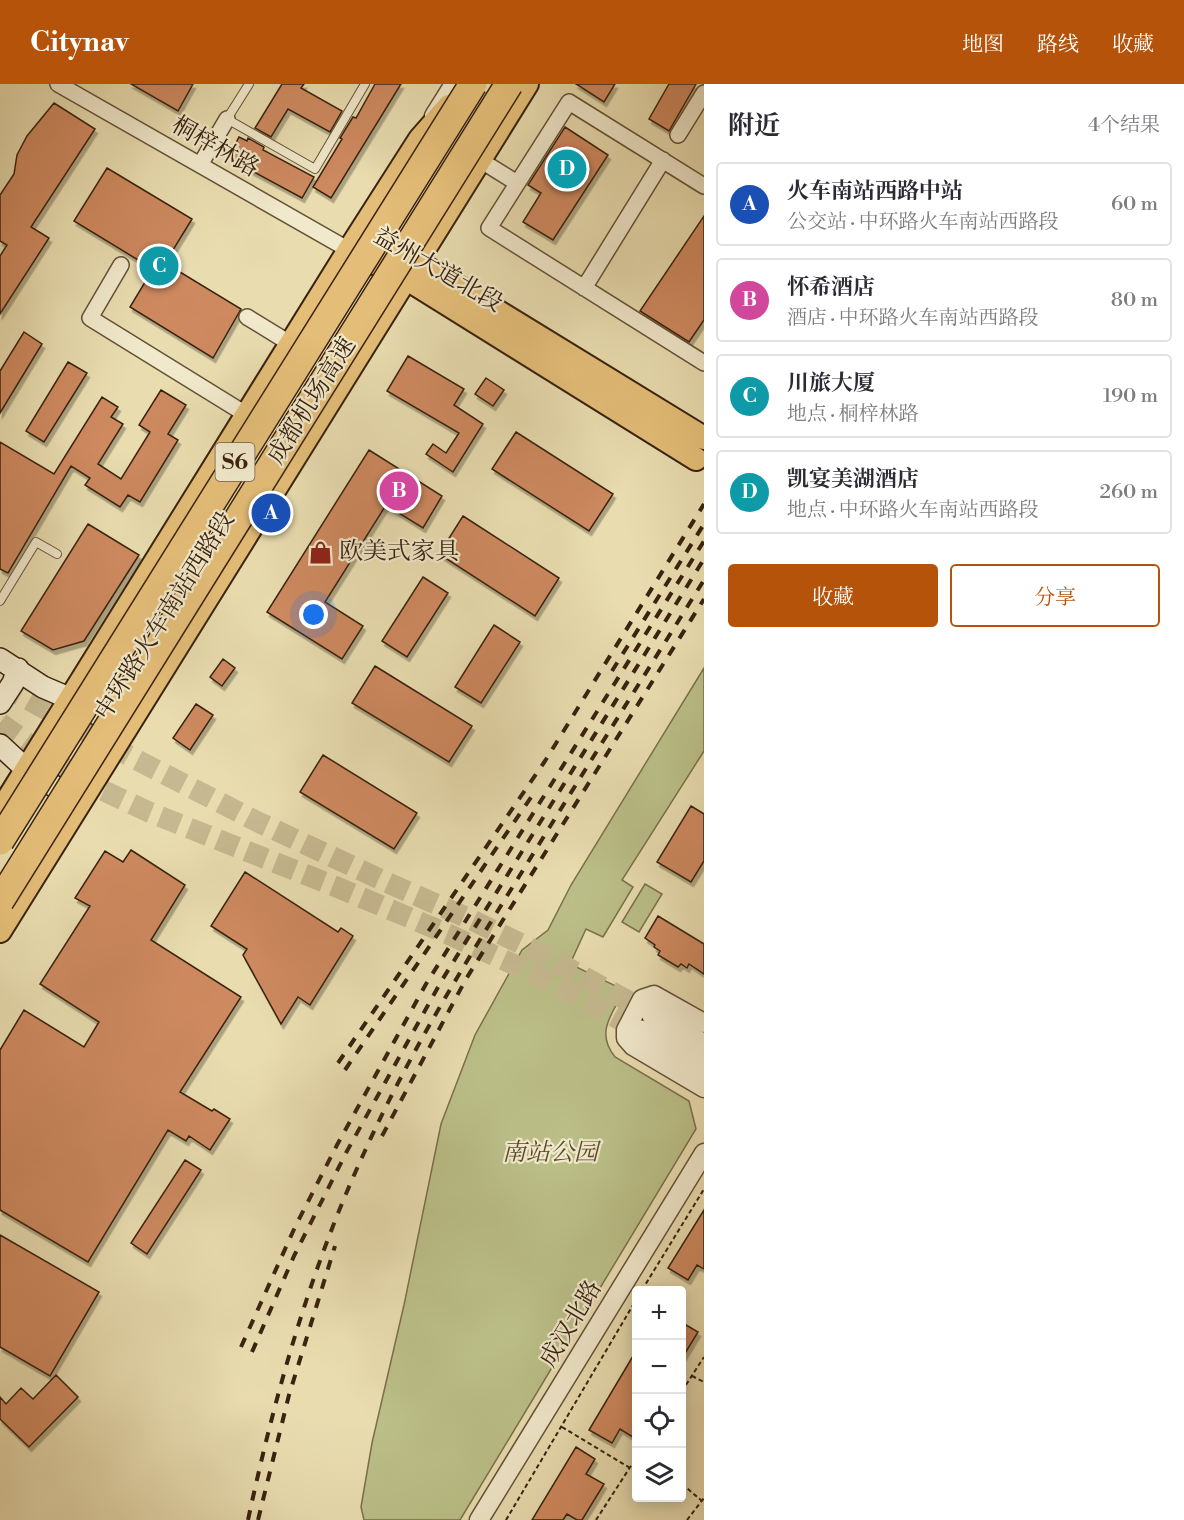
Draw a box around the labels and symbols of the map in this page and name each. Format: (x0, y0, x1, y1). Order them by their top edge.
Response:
street label: 桐梓林路 (166, 110, 264, 184)
pin: D (548, 146, 586, 191)
street label: 益州大道北段 (368, 221, 508, 319)
pin: C (140, 244, 178, 288)
street label: 成都机场高速 (261, 332, 363, 470)
road number: S6 (216, 443, 254, 481)
pin: B (380, 468, 418, 514)
pin: A (252, 490, 290, 536)
street label: 中环路火车南站西路段 (89, 506, 241, 726)
place label: 欧美式家具 (339, 537, 459, 567)
shop icon: 欧美式家具 (308, 539, 334, 565)
your location (299, 600, 328, 629)
park label: 南站公园 (502, 1138, 602, 1168)
street label: 成汉北路 (533, 1275, 609, 1373)

